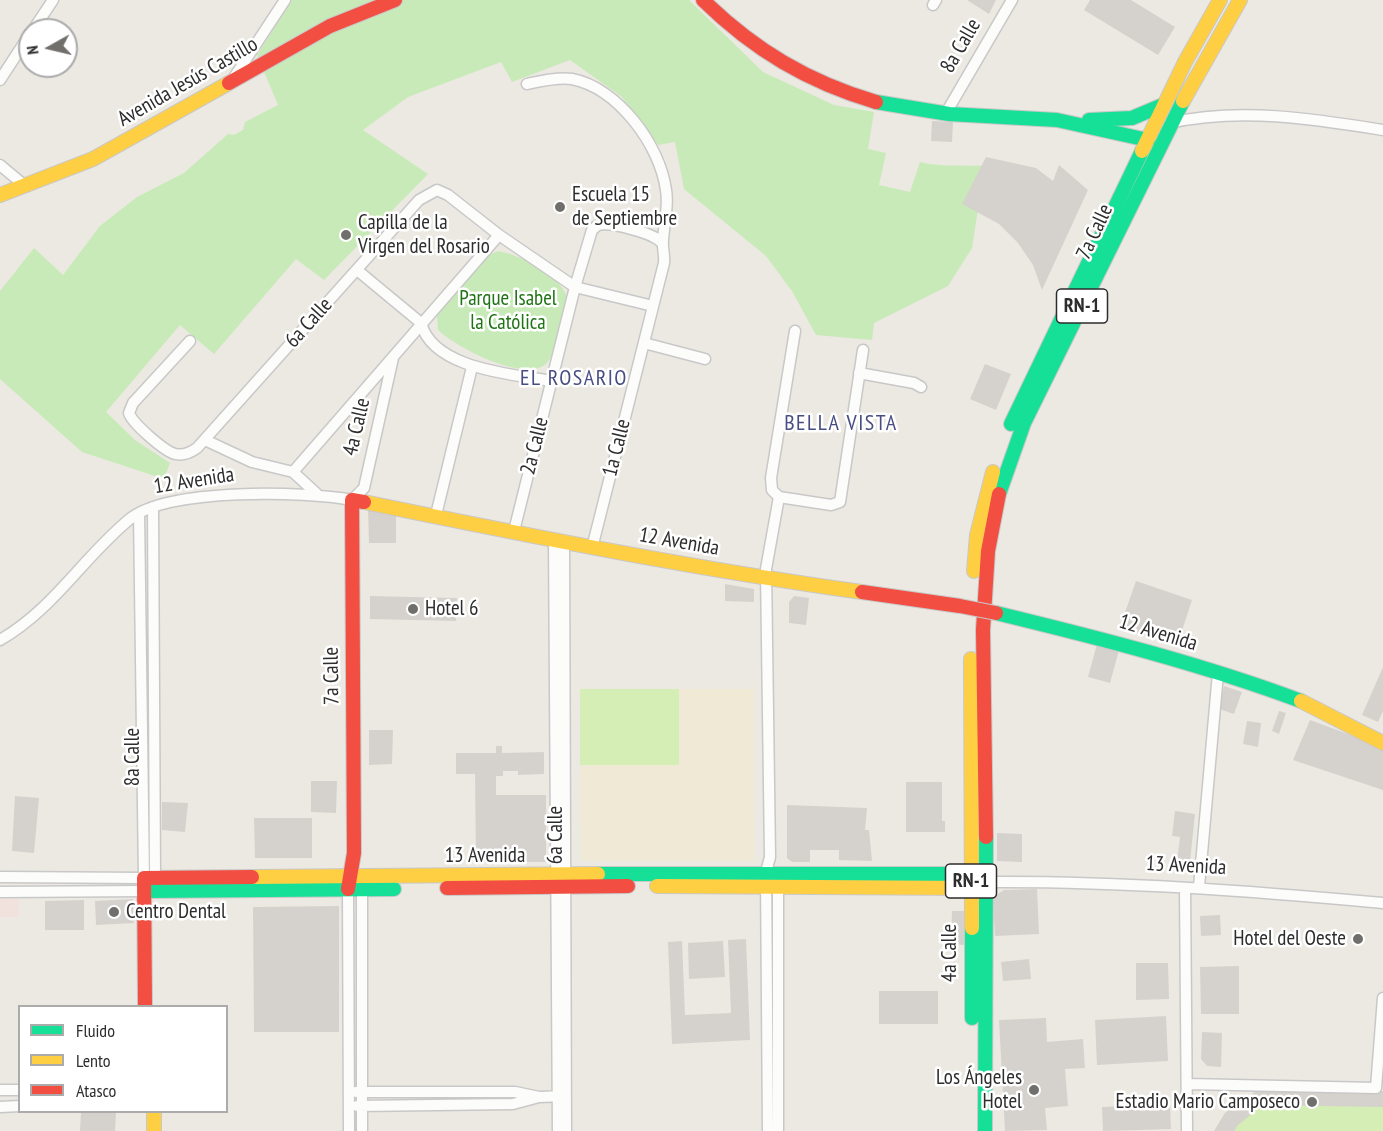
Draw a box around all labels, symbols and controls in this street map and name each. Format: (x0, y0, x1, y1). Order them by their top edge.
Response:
street label: 8a Calle (935, 14, 987, 78)
north arrow (18, 18, 78, 78)
street label: Avenida Jesús Castillo (114, 32, 262, 132)
text: N (22, 45, 43, 56)
place label: Escuela 15 de Septiembre (572, 182, 677, 232)
marker: Escuela 15 de Septiembre (553, 200, 567, 214)
street label: 7a Calle (1071, 200, 1119, 264)
place label: Capilla de la Virgen del Rosario (358, 210, 490, 260)
marker: Capilla de la Virgen del Rosario (339, 228, 353, 242)
park label: Parque Isabel la Católica (459, 286, 557, 336)
road number: RN-1 (1056, 289, 1108, 323)
street label: 6a Calle (280, 293, 338, 353)
district label: EL ROSARIO (520, 366, 628, 392)
street label: 4a Calle (338, 396, 376, 458)
district label: BELLA VISTA (784, 411, 898, 437)
street label: 2a Calle (516, 415, 554, 477)
street label: 1a Calle (598, 417, 636, 479)
street label: 12 Avenida (152, 462, 236, 500)
street label: 12 Avenida (637, 523, 721, 561)
place label: Hotel 6 (425, 596, 478, 622)
marker: Hotel 6 (406, 602, 420, 616)
street label: 12 Avenida (1116, 609, 1200, 657)
street label: 7a Calle (319, 647, 345, 705)
street label: 8a Calle (120, 728, 146, 786)
street label: 6a Calle (543, 806, 569, 864)
street label: 13 Avenida (445, 843, 525, 869)
street label: 13 Avenida (1145, 851, 1227, 881)
road number: RN-1 (946, 864, 996, 898)
place label: Centro Dental (126, 899, 226, 925)
marker: Centro Dental (107, 905, 121, 919)
street label: 4a Calle (937, 924, 963, 982)
place label: Hotel del Oeste (1233, 926, 1346, 952)
marker: Hotel del Oeste (1351, 932, 1365, 946)
legend (18, 1005, 228, 1113)
text: Fluido (76, 1019, 115, 1042)
text: Lento (76, 1049, 111, 1072)
place label: Los Ángeles Hotel (936, 1065, 1022, 1115)
text: Atasco (76, 1079, 116, 1102)
marker: Los Ángeles Hotel (1027, 1083, 1041, 1097)
place label: Estadio Mario Camposeco (1116, 1089, 1300, 1115)
marker: Estadio Mario Camposeco (1305, 1095, 1319, 1109)

